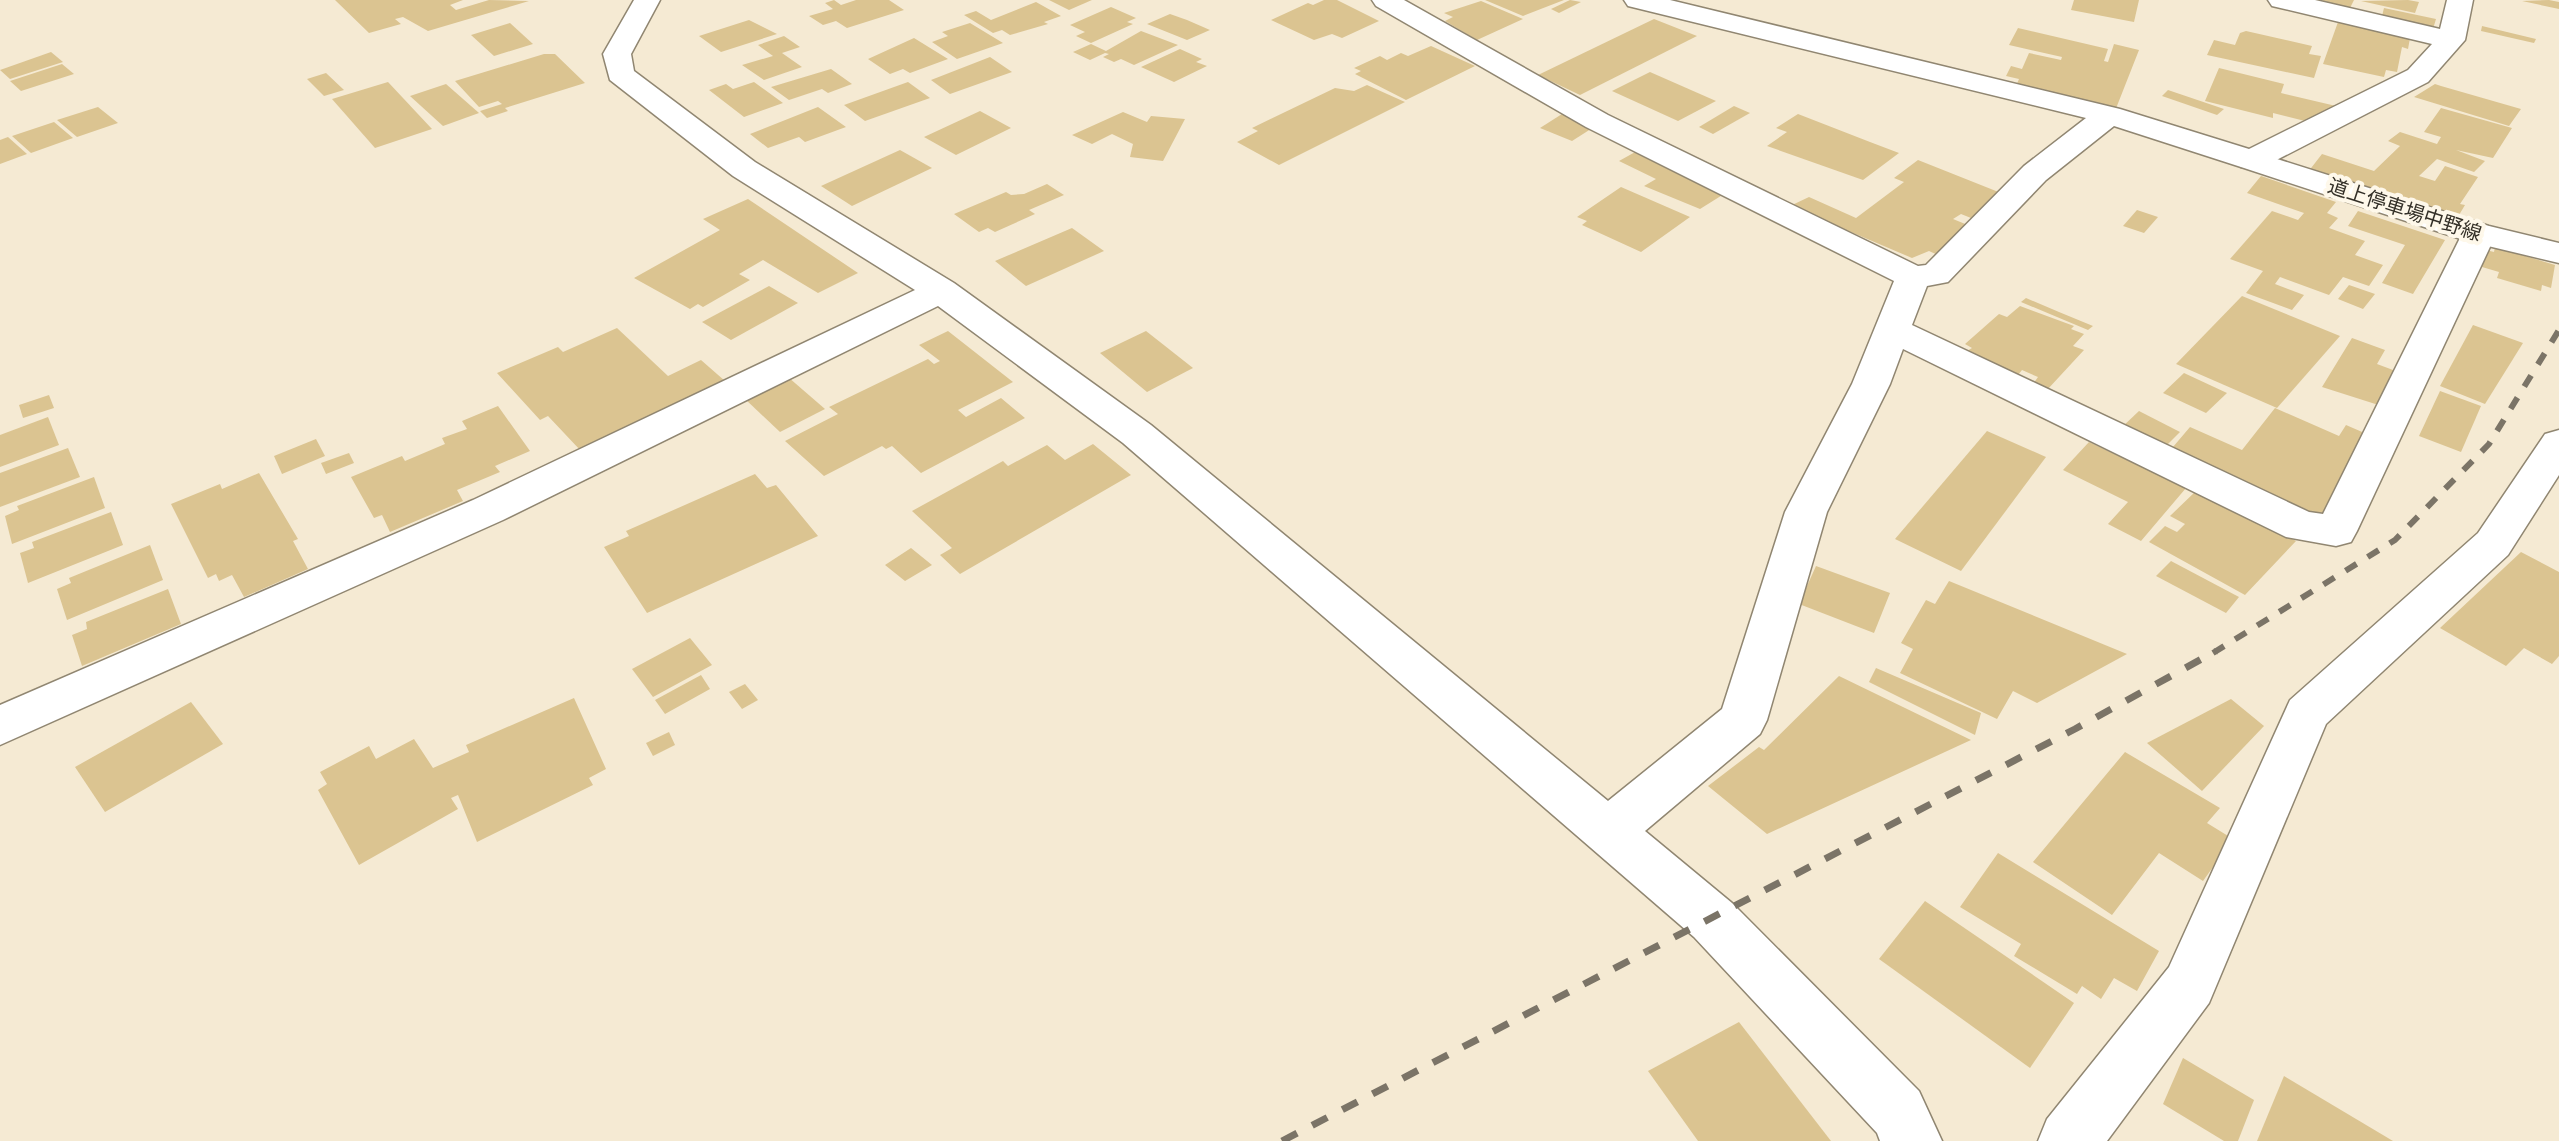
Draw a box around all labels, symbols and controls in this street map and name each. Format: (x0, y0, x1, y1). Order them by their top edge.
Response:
street label: 道上停車場中野線 (2325, 172, 2485, 246)

